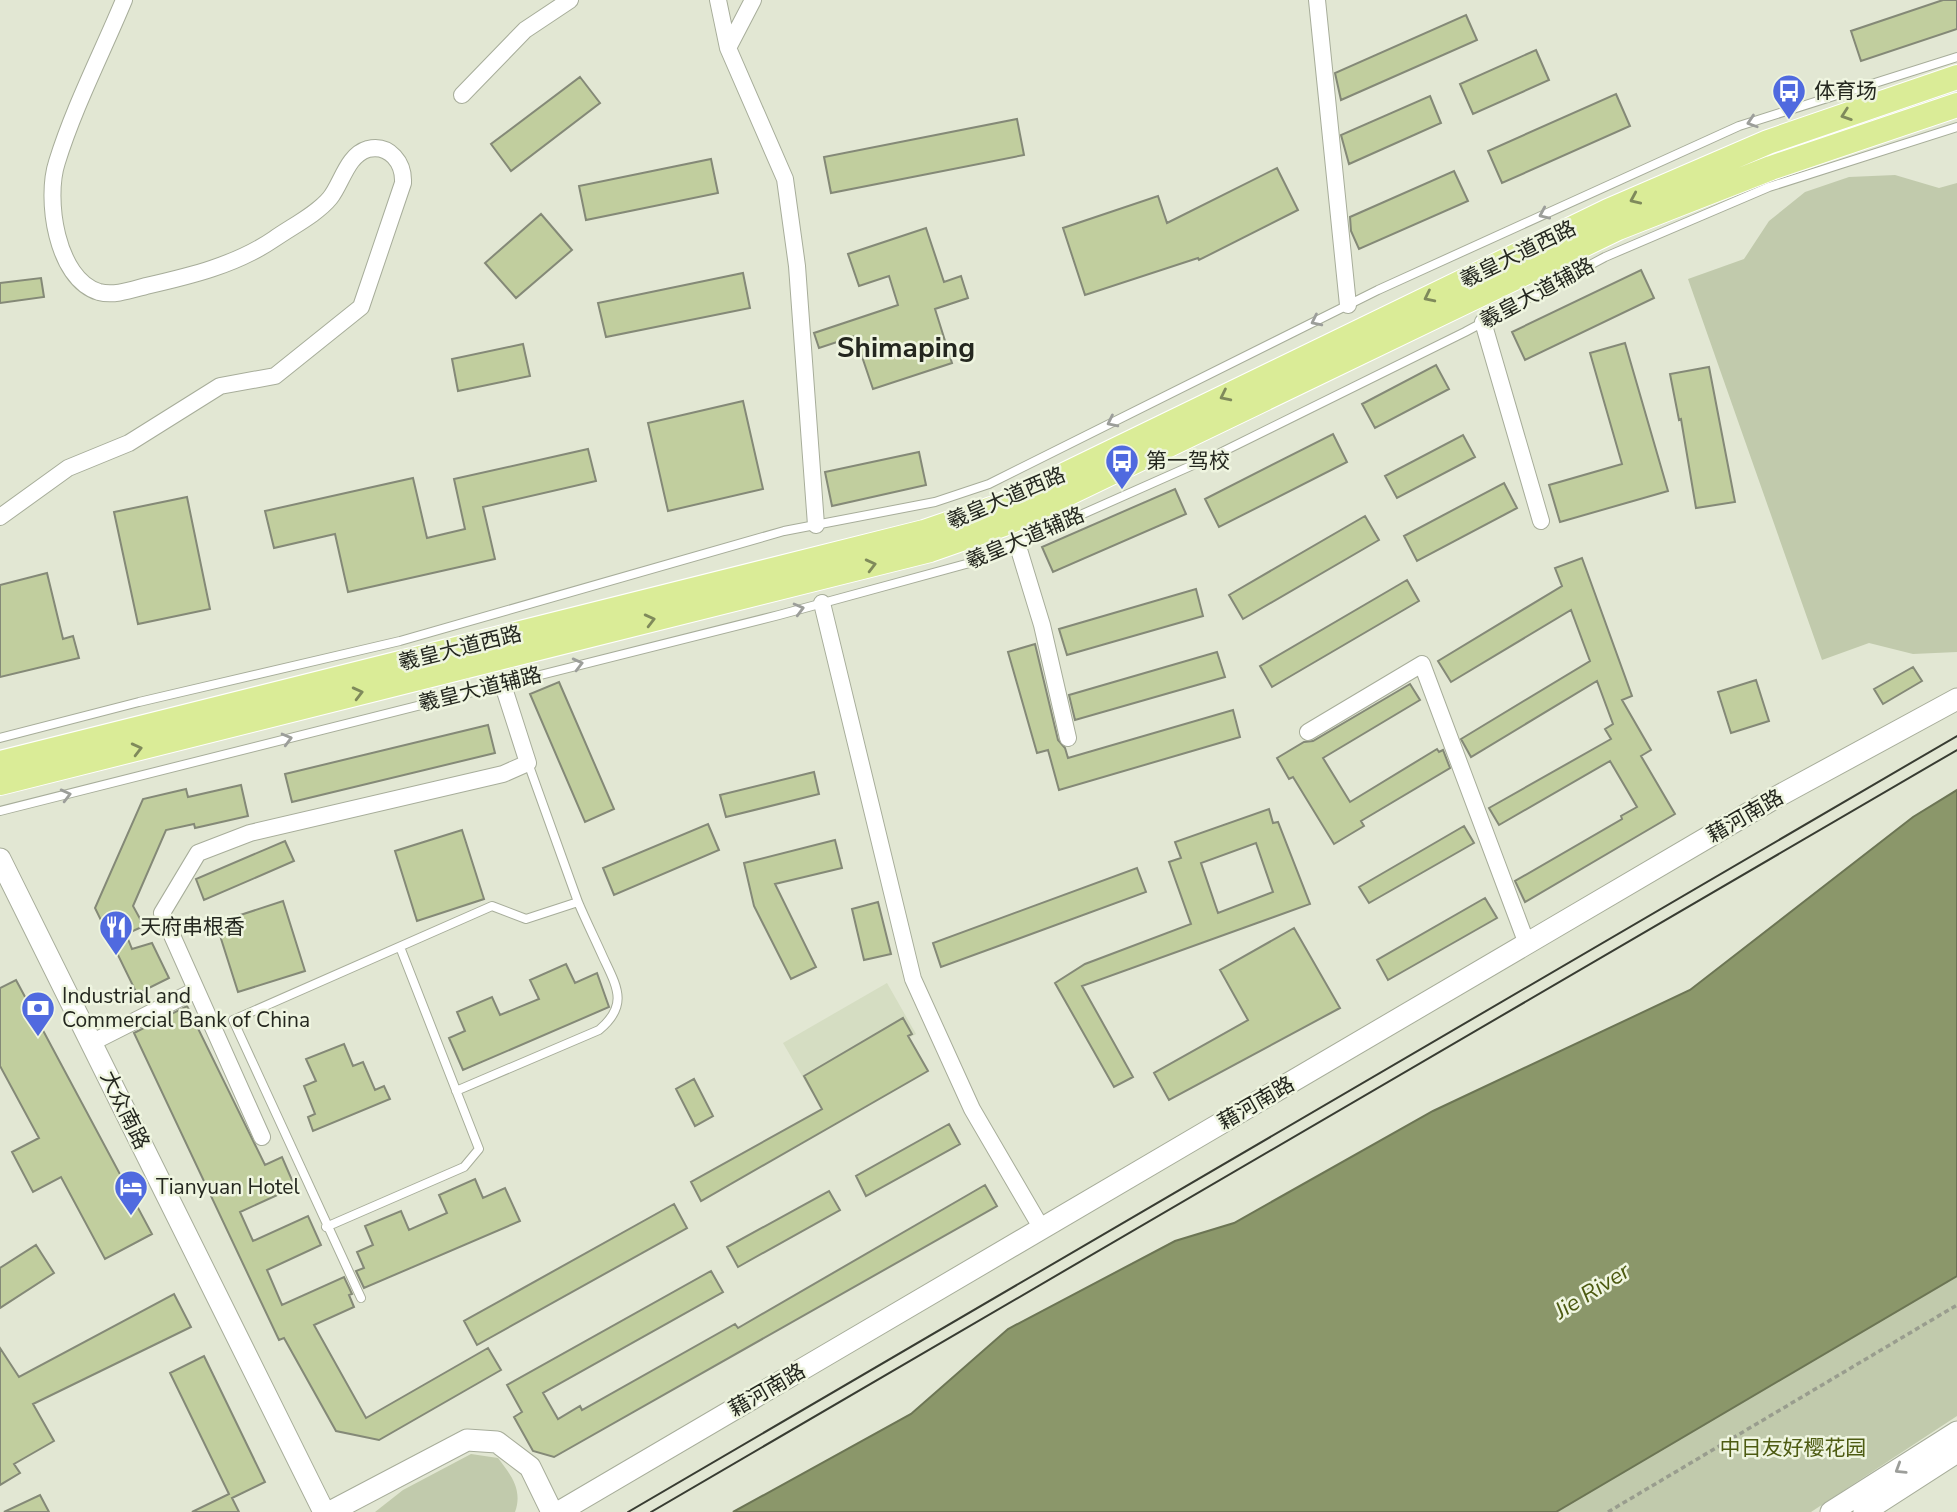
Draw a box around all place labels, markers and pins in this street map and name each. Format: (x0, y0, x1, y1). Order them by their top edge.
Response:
bus stop icon: 体育场 (1770, 72, 1808, 121)
place label: 体育场 (1814, 77, 1877, 105)
bus stop icon: 第一驾校 (1103, 442, 1141, 491)
place label: 第一驾校 (1146, 447, 1230, 475)
restaurant icon: 天府串根香 (97, 908, 135, 957)
place label: 天府串根香 (140, 913, 245, 941)
place label: Industrial and Commercial Bank of China (62, 982, 310, 1034)
bank icon: Industrial and Commercial Bank of China (19, 989, 57, 1038)
hotel icon: Tianyuan Hotel (112, 1168, 150, 1217)
place label: Tianyuan Hotel (156, 1173, 300, 1201)

